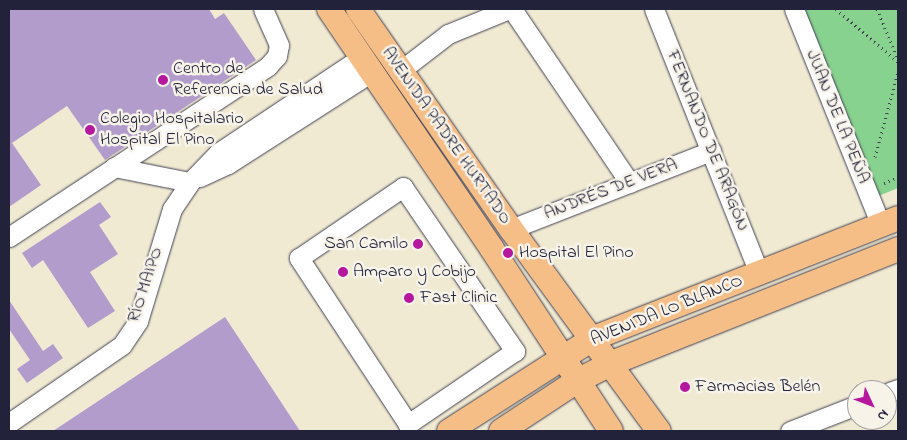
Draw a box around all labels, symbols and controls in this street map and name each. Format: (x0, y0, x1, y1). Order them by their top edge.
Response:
street label: AVENIDA PADRE HURTADO (376, 43, 516, 229)
street label: JUAN DE LA PEÑA (800, 47, 874, 187)
street label: FERNANDO DE ARAGÓN (661, 48, 753, 234)
place label: Centro de Referencia de Salud (173, 59, 323, 102)
marker: Centro de Referencia de Salud (157, 74, 169, 86)
place label: Colegio Hospitalario Hospital El Pino (100, 109, 244, 152)
marker: Colegio Hospitalario Hospital El Pino (84, 124, 96, 136)
street label: ANDRÉS DE VERA (541, 155, 681, 225)
place label: San Camilo (324, 233, 408, 255)
marker: San Camilo (412, 238, 424, 250)
place label: Hospital El Pino (519, 242, 634, 264)
street label: RÍO MAIPO (124, 245, 168, 325)
marker: Hospital El Pino (501, 246, 515, 260)
place label: Amparo y Cobijo (353, 261, 476, 283)
marker: Amparo y Cobijo (337, 266, 349, 278)
street label: AVENIDA LO BLANCO (588, 271, 746, 351)
place label: Fast Clinic (420, 287, 497, 309)
marker: Fast Clinic (402, 291, 416, 305)
place label: Farmacias Belén (695, 376, 820, 398)
north arrow (847, 380, 897, 430)
marker: Farmacias Belén (679, 381, 691, 393)
text: N (872, 404, 894, 426)

